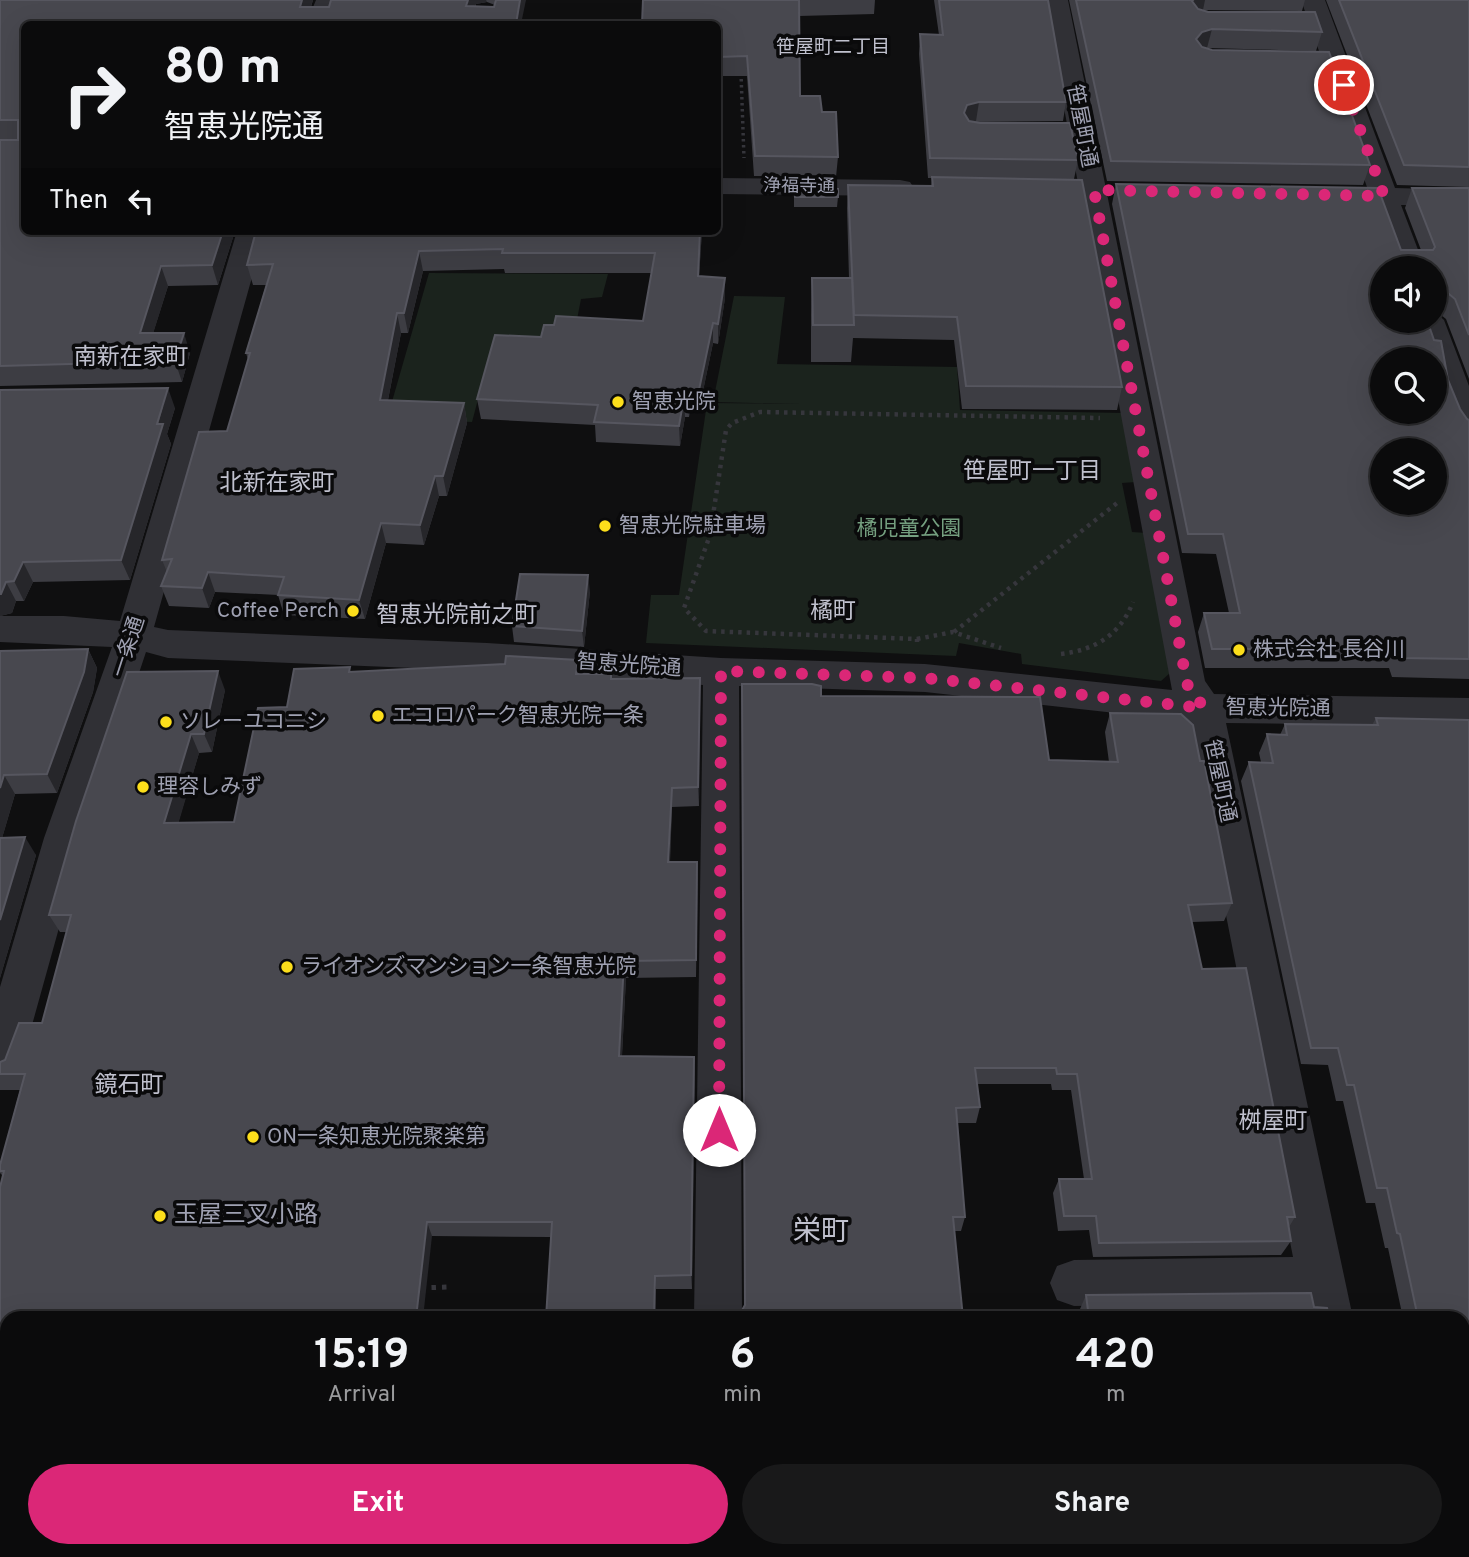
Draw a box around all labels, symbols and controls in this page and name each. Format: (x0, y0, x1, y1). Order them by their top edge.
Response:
district label: 笹屋町二丁目 (776, 36, 890, 60)
text: 80 m (164, 39, 281, 101)
icon: right (49, 49, 140, 140)
pin (1314, 55, 1374, 115)
icon: arrive (1325, 66, 1363, 104)
street label: 笹屋町通 (1060, 82, 1102, 170)
text: 智恵光院通 (164, 109, 324, 149)
street label: 浄福寺通 (763, 175, 835, 199)
icon: left (122, 182, 160, 220)
text: Then (49, 185, 108, 218)
map controls (1370, 256, 1447, 515)
button: sound (1370, 256, 1447, 333)
district label: 南新在家町 (74, 344, 189, 373)
button: search (1370, 347, 1447, 424)
place label: 智恵光院 (632, 389, 716, 416)
marker: 智恵光院 (610, 394, 626, 410)
button: layers (1370, 438, 1447, 515)
district label: 笹屋町一丁目 (963, 458, 1101, 487)
district label: 北新在家町 (220, 470, 335, 499)
place label: 智恵光院駐車場 (619, 513, 766, 540)
park label: 橘児童公園 (857, 516, 962, 543)
marker: 智恵光院駐車場 (597, 518, 613, 534)
place label: Coffee Perch (217, 598, 339, 625)
district label: 橘町 (810, 598, 856, 627)
district label: 智恵光院前之町 (377, 602, 538, 631)
marker: Coffee Perch (345, 603, 361, 619)
street label: 一条通 (106, 613, 152, 681)
place label: 株式会社 長谷川 (1253, 637, 1405, 664)
marker: 株式会社 長谷川 (1231, 642, 1247, 658)
street label: 智恵光院通 (576, 649, 682, 683)
street label: 智恵光院通 (1225, 695, 1331, 723)
place label: エコロパーク智恵光院一条 (392, 703, 644, 730)
marker: エコロパーク智恵光院一条 (370, 708, 386, 724)
place label: ソレーユコニシ (180, 709, 327, 736)
marker: ソレーユコニシ (158, 714, 174, 730)
street label: 笹屋町通 (1197, 737, 1241, 825)
place label: 理容しみず (157, 774, 262, 801)
marker: 理容しみず (135, 779, 151, 795)
place label: ライオンズマンション一条智恵光院 (301, 954, 637, 981)
marker: ライオンズマンション一条智恵光院 (279, 959, 295, 975)
district label: 鏡石町 (95, 1072, 164, 1101)
position arrow (682, 1093, 756, 1167)
district label: 桝屋町 (1239, 1108, 1308, 1137)
place label: ON一条知恵光院聚楽第 (267, 1124, 486, 1151)
marker: ON一条知恵光院聚楽第 (245, 1129, 261, 1145)
place label: 玉屋三叉小路 (174, 1201, 318, 1231)
marker: 玉屋三叉小路 (152, 1208, 168, 1224)
district label: 栄町 (793, 1215, 849, 1251)
text: 15:19 (314, 1330, 409, 1383)
text: 6 (730, 1330, 755, 1383)
text: 420 (1076, 1330, 1156, 1383)
text: Arrival (327, 1381, 396, 1410)
text: min (723, 1381, 762, 1410)
text: m (1106, 1381, 1126, 1410)
button: Exit (28, 1464, 728, 1544)
button: Share (742, 1464, 1442, 1544)

